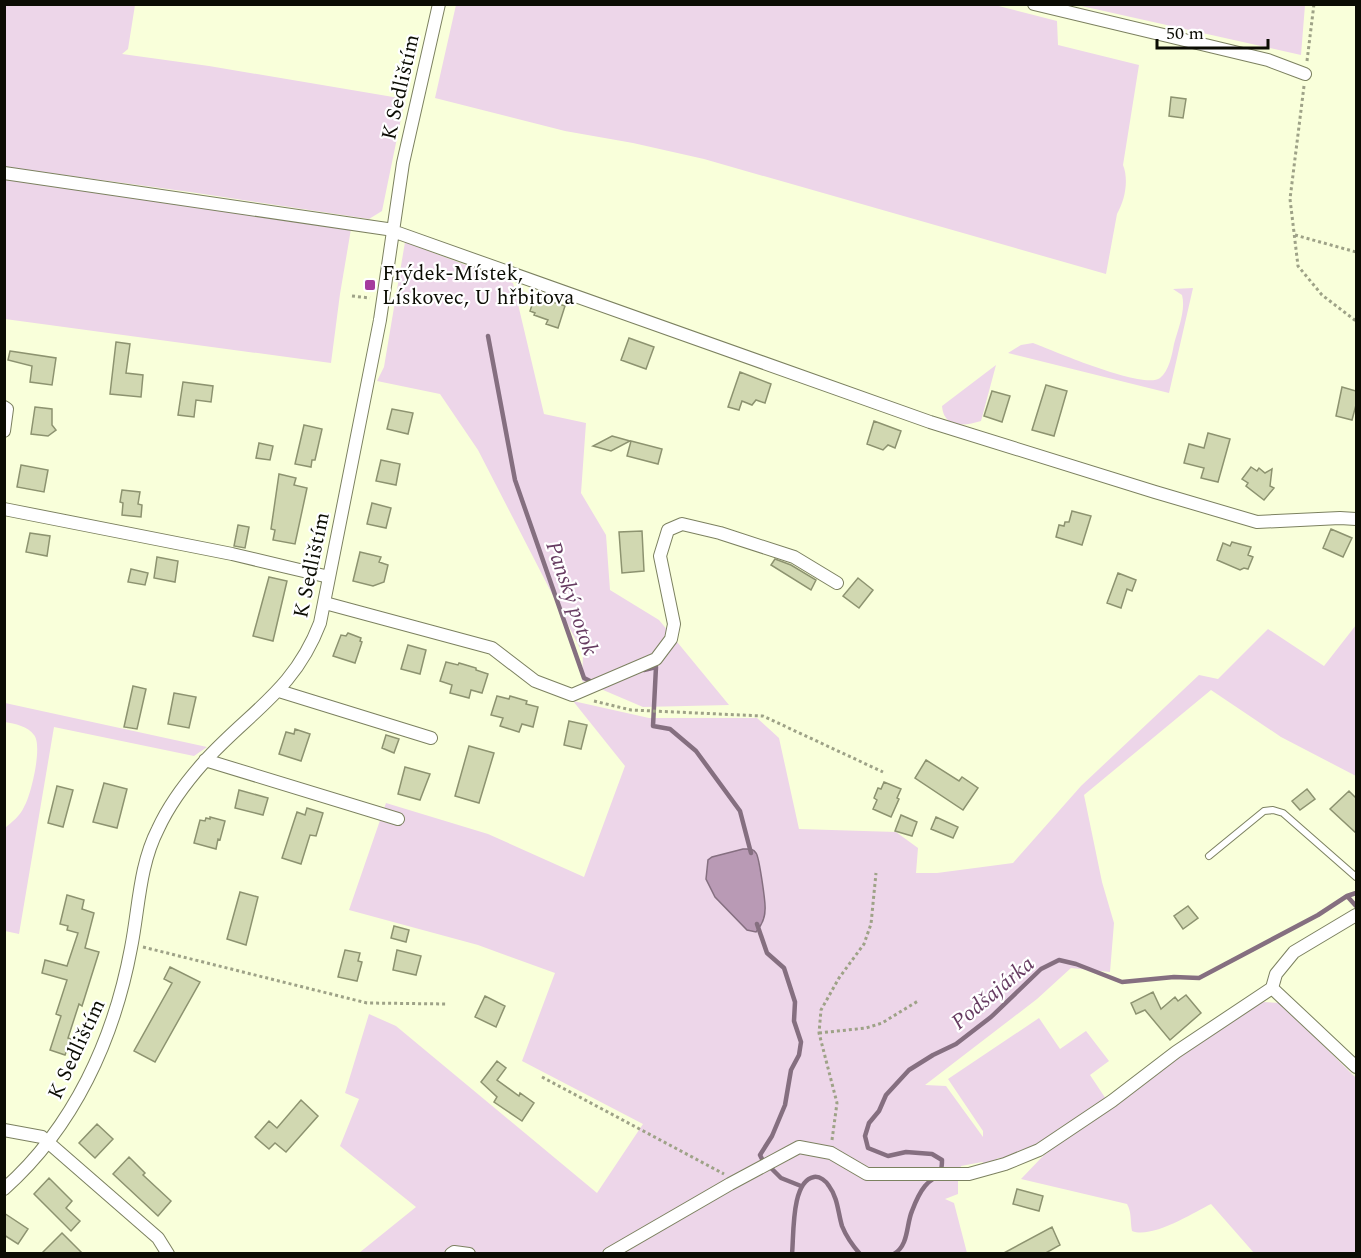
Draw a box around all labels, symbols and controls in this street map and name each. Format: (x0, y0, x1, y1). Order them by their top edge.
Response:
scale bar (1157, 12, 1268, 50)
text: 50 m (1166, 20, 1204, 47)
street label: K Sedlištím (373, 31, 429, 143)
place label: Frýdek-Místek, Lískovec, U hřbitova (382, 258, 575, 314)
marker: Frýdek-Místek, Lískovec, U hřbitova (363, 278, 377, 292)
street label: K Sedlištím (285, 509, 339, 621)
water label: Panský potok (537, 537, 607, 660)
water label: Podšajárka (944, 948, 1042, 1038)
street label: K Sedlištím (40, 994, 114, 1105)

